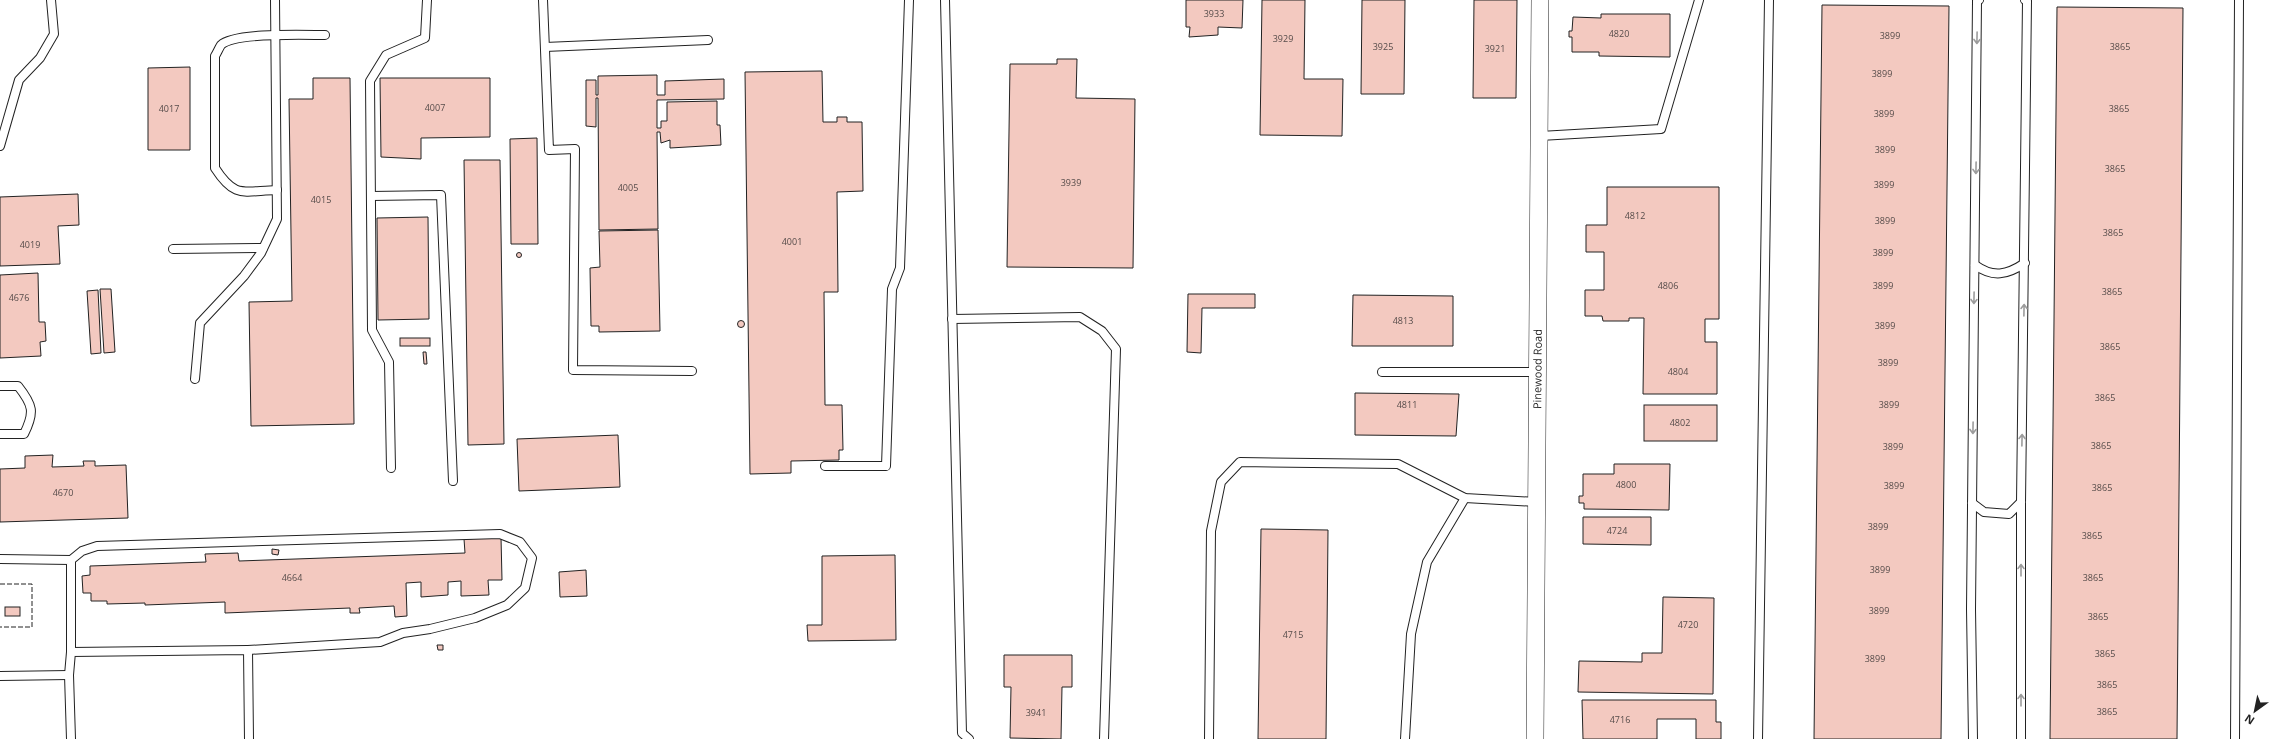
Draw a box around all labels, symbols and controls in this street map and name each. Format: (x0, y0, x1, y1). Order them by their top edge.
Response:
house number: 3933 (1204, 7, 1224, 20)
house number: 4820 (1609, 27, 1629, 40)
house number: 3899 (1880, 29, 1900, 42)
one-way arrow (1973, 31, 1981, 44)
house number: 3929 (1273, 32, 1293, 45)
house number: 3925 (1373, 40, 1393, 53)
house number: 3865 (2110, 40, 2130, 53)
house number: 3921 (1485, 42, 1505, 55)
house number: 3899 (1872, 67, 1892, 80)
house number: 4007 (425, 101, 445, 114)
house number: 4017 (159, 102, 179, 115)
house number: 3865 (2109, 102, 2129, 115)
house number: 3899 (1874, 107, 1894, 120)
house number: 3899 (1875, 143, 1895, 156)
one-way arrow (1972, 161, 1980, 174)
house number: 3865 (2105, 162, 2125, 175)
house number: 3939 (1061, 176, 1081, 189)
house number: 3899 (1874, 178, 1894, 191)
house number: 4005 (618, 181, 638, 194)
house number: 4015 (311, 193, 331, 206)
house number: 4812 (1625, 209, 1645, 222)
house number: 3899 (1875, 214, 1895, 227)
house number: 3865 (2103, 226, 2123, 239)
house number: 4001 (782, 235, 802, 248)
house number: 4019 (20, 238, 40, 251)
house number: 3899 (1873, 246, 1893, 259)
house number: 4806 (1658, 279, 1678, 292)
house number: 3899 (1873, 279, 1893, 292)
house number: 3865 (2102, 285, 2122, 298)
house number: 4676 (9, 291, 29, 304)
one-way arrow (1970, 291, 1978, 304)
one-way arrow (2020, 304, 2028, 317)
house number: 4813 (1393, 314, 1413, 327)
house number: 3899 (1875, 319, 1895, 332)
street label: Pinewood Road (1529, 329, 1545, 409)
house number: 3865 (2100, 340, 2120, 353)
house number: 3899 (1878, 356, 1898, 369)
house number: 4804 (1668, 365, 1688, 378)
house number: 3865 (2095, 391, 2115, 404)
house number: 4811 (1397, 398, 1417, 411)
house number: 3899 (1879, 398, 1899, 411)
house number: 4802 (1670, 416, 1690, 429)
one-way arrow (1969, 421, 1977, 434)
one-way arrow (2018, 434, 2026, 447)
house number: 3865 (2091, 439, 2111, 452)
house number: 3899 (1883, 440, 1903, 453)
house number: 4800 (1616, 478, 1636, 491)
house number: 3899 (1884, 479, 1904, 492)
house number: 3865 (2092, 481, 2112, 494)
house number: 4670 (53, 486, 73, 499)
house number: 3899 (1868, 520, 1888, 533)
house number: 4724 (1607, 524, 1627, 537)
house number: 3865 (2082, 529, 2102, 542)
house number: 3899 (1870, 563, 1890, 576)
one-way arrow (2017, 564, 2025, 577)
house number: 4664 (282, 571, 302, 584)
house number: 3865 (2083, 571, 2103, 584)
house number: 3899 (1869, 604, 1889, 617)
house number: 3865 (2088, 610, 2108, 623)
house number: 4720 (1678, 618, 1698, 631)
house number: 4715 (1283, 628, 1303, 641)
house number: 3865 (2095, 647, 2115, 660)
house number: 3899 (1865, 652, 1885, 665)
house number: 3865 (2097, 678, 2117, 691)
north arrow (2235, 691, 2275, 731)
one-way arrow (2017, 694, 2025, 707)
house number: 3865 (2097, 705, 2117, 718)
house number: 3941 (1026, 706, 1046, 719)
text: N (2241, 711, 2257, 729)
house number: 4716 (1610, 713, 1630, 726)

